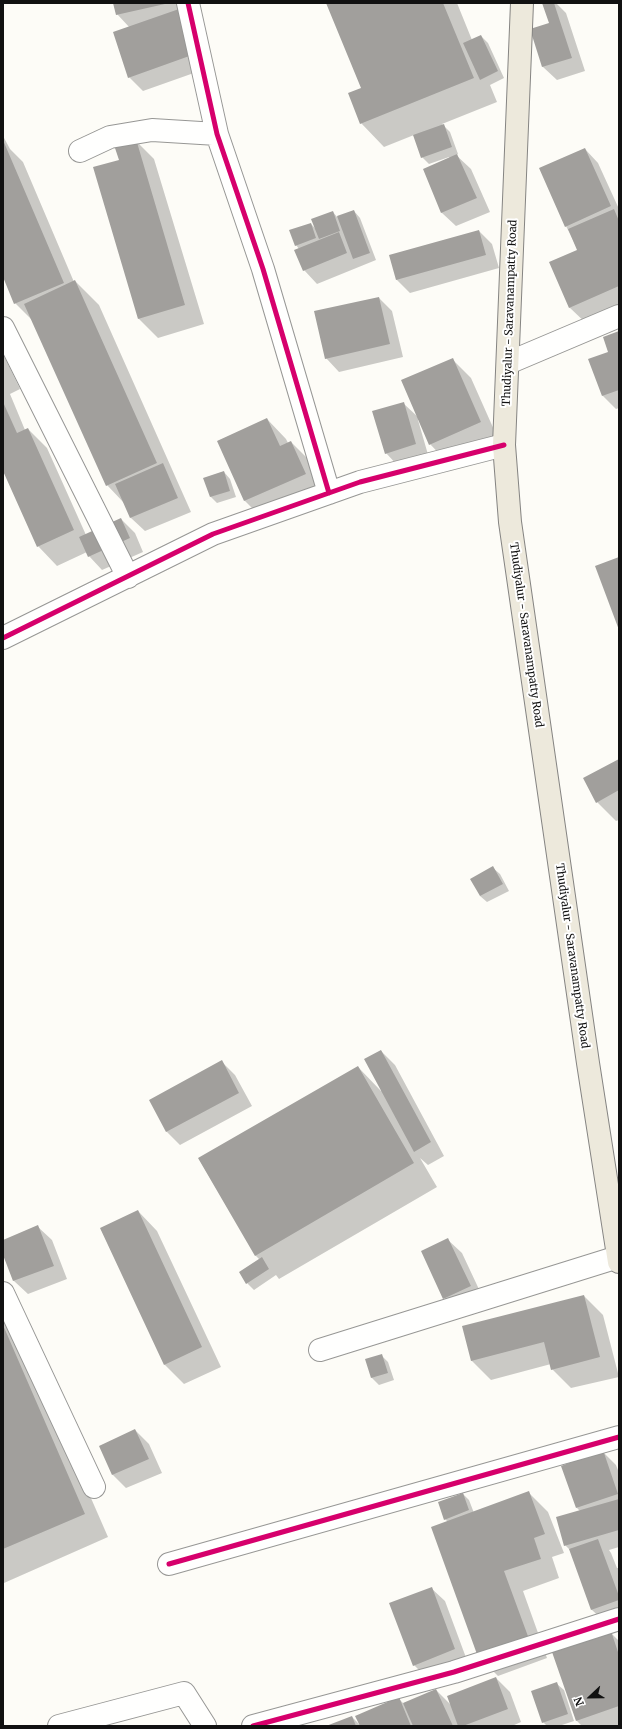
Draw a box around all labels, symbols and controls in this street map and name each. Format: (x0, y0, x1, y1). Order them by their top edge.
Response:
street label: Thudiyalur - Saravanampatty Road (500, 219, 520, 407)
street label: Thudiyalur - Saravanampatty Road (506, 542, 546, 728)
street label: Thudiyalur - Saravanampatty Road (552, 863, 592, 1049)
north arrow (570, 1677, 610, 1717)
text: N (571, 1695, 587, 1708)

